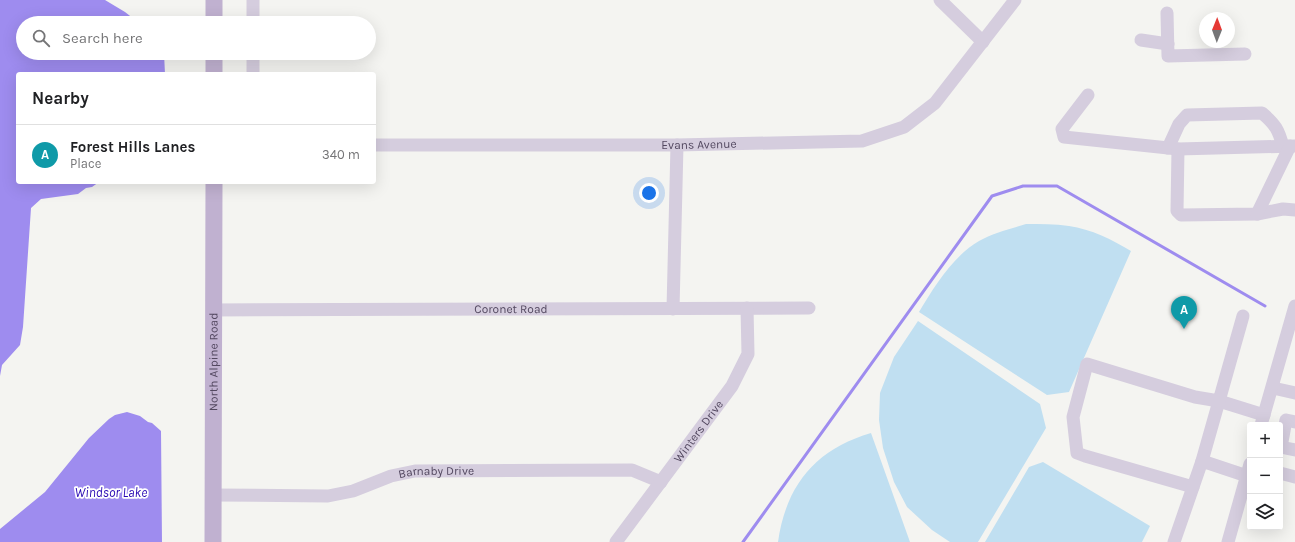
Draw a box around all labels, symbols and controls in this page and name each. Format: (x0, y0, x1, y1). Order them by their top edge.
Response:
north arrow (1199, 12, 1235, 48)
search box (16, 16, 376, 60)
icon: search (30, 27, 52, 49)
text: Search here (62, 29, 143, 47)
text: Nearby (32, 88, 89, 108)
street label: Evans Avenue (661, 137, 737, 152)
text: Forest Hills Lanes (70, 138, 195, 156)
text: A (41, 147, 49, 162)
text: 340 m (322, 147, 360, 162)
text: Place (70, 156, 101, 171)
your location (639, 183, 659, 203)
pin: A (1171, 296, 1197, 329)
street label: Coronet Road (474, 302, 548, 316)
street label: North Alpine Road (206, 313, 221, 411)
street label: Winters Drive (671, 397, 726, 465)
map controls (1247, 422, 1283, 530)
button: + (1247, 422, 1283, 458)
button: − (1247, 458, 1283, 494)
street label: Barnaby Drive (397, 464, 474, 481)
water label: Windsor Lake (75, 485, 147, 500)
button: layers (1247, 494, 1283, 530)

